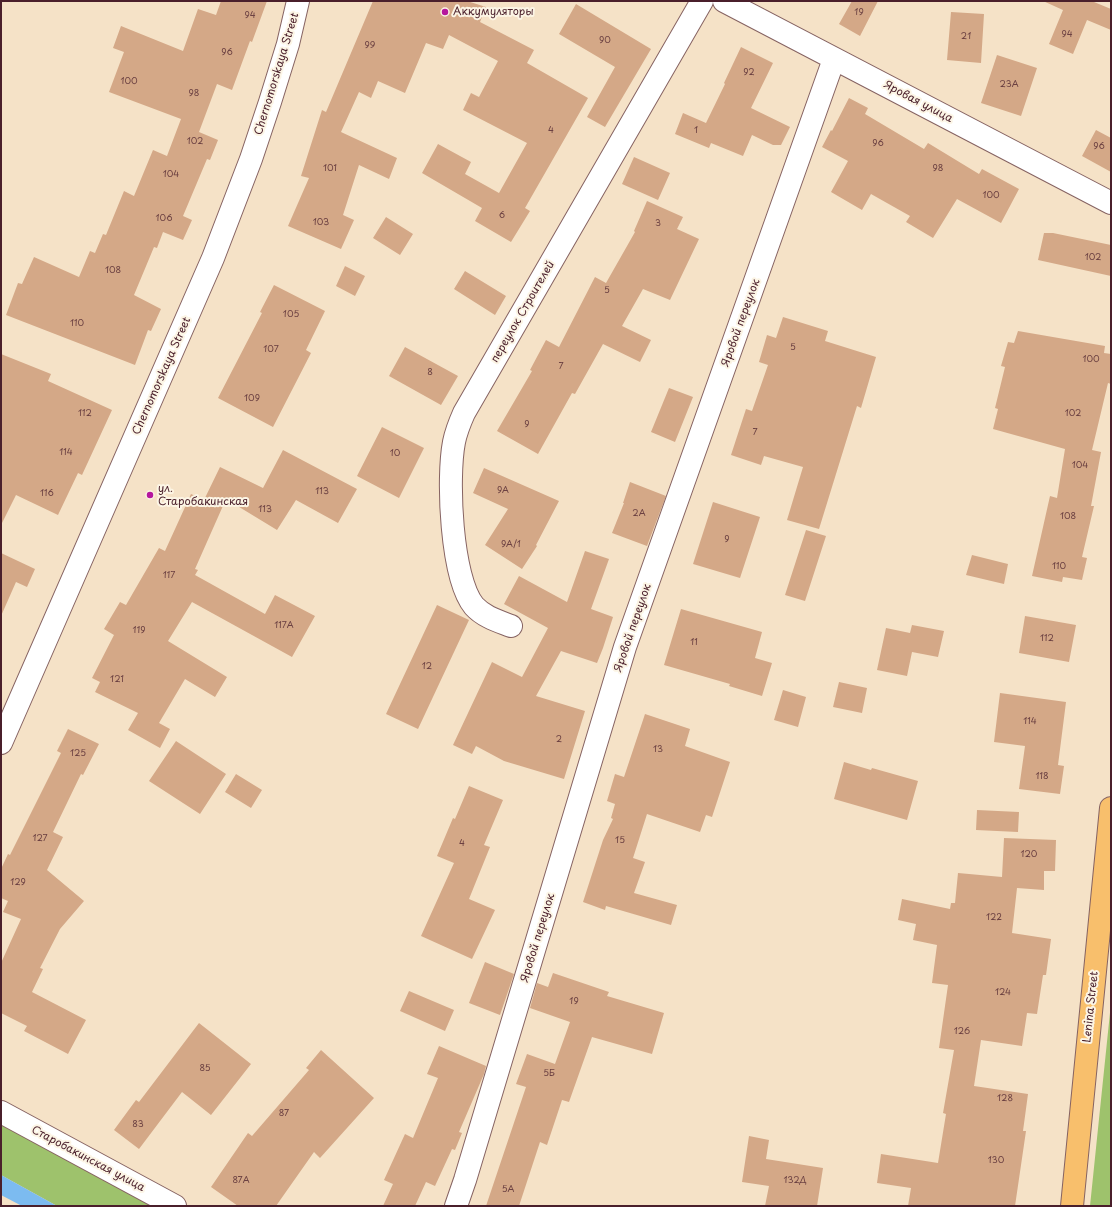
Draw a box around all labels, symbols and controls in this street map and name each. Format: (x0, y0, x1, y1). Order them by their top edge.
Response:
place label: Аккумуляторы (453, 5, 534, 19)
marker: Аккумуляторы (440, 7, 450, 17)
house number: 19 (854, 8, 864, 18)
house number: 94 (244, 11, 256, 21)
street label: Chernomorskaya Street (252, 11, 302, 137)
house number: 94 (1061, 30, 1073, 40)
house number: 21 (961, 32, 971, 42)
house number: 90 (599, 36, 611, 46)
house number: 99 (365, 41, 375, 51)
house number: 96 (221, 48, 233, 58)
house number: 92 (743, 68, 755, 78)
house number: 100 (120, 77, 138, 87)
street label: Яровая улица (881, 78, 955, 126)
house number: 23А (999, 80, 1019, 90)
house number: 98 (189, 89, 199, 99)
house number: 4 (548, 126, 554, 136)
house number: 1 (694, 126, 698, 136)
house number: 102 (187, 137, 203, 147)
house number: 96 (872, 139, 884, 149)
house number: 96 (1093, 142, 1105, 152)
house number: 101 (323, 164, 337, 174)
house number: 98 (933, 164, 943, 174)
house number: 104 (163, 170, 179, 180)
house number: 100 (982, 191, 1000, 201)
house number: 6 (499, 211, 505, 221)
house number: 106 (156, 214, 172, 224)
house number: 103 (313, 218, 329, 228)
house number: 3 (655, 219, 661, 229)
house number: 102 (1085, 253, 1101, 263)
street label: переулок Строителей (489, 259, 557, 365)
house number: 108 (105, 266, 121, 276)
street label: Яровой переулок (719, 277, 763, 369)
house number: 5 (604, 286, 610, 296)
house number: 105 (283, 310, 299, 320)
street label: Chernomorskaya Street (130, 315, 194, 437)
house number: 110 (70, 319, 84, 329)
house number: 5 (790, 343, 796, 353)
house number: 107 (263, 345, 279, 355)
house number: 100 (1082, 355, 1100, 365)
house number: 7 (558, 362, 564, 372)
house number: 8 (427, 368, 433, 378)
house number: 109 (244, 394, 260, 404)
house number: 112 (78, 409, 92, 419)
house number: 102 (1065, 409, 1081, 419)
house number: 9 (524, 420, 530, 430)
house number: 7 (752, 428, 758, 438)
house number: 114 (59, 448, 73, 458)
house number: 10 (390, 449, 400, 459)
house number: 104 (1072, 461, 1088, 471)
place label: ул. Старобакинская (158, 482, 248, 508)
house number: 9А (497, 486, 509, 496)
house number: 113 (315, 487, 329, 497)
house number: 116 (40, 489, 54, 499)
marker: ул. Старобакинская (145, 490, 155, 500)
house number: 113 (258, 505, 272, 515)
house number: 2А (632, 509, 646, 519)
house number: 108 (1060, 512, 1076, 522)
house number: 9 (724, 535, 730, 545)
house number: 9А/1 (501, 540, 521, 550)
house number: 110 (1052, 562, 1066, 572)
house number: 117 (163, 571, 175, 581)
street label: Яровой переулок (612, 582, 654, 674)
house number: 117А (274, 621, 294, 631)
house number: 119 (133, 626, 145, 636)
house number: 112 (1040, 634, 1054, 644)
house number: 11 (690, 638, 698, 648)
house number: 12 (422, 662, 432, 672)
house number: 121 (110, 675, 124, 685)
house number: 114 (1023, 717, 1037, 727)
house number: 2 (556, 735, 562, 745)
house number: 13 (653, 745, 663, 755)
house number: 125 (70, 749, 86, 759)
house number: 118 (1035, 772, 1049, 782)
house number: 127 (32, 834, 48, 844)
house number: 15 (615, 836, 625, 846)
house number: 4 (459, 839, 465, 849)
house number: 120 (1021, 850, 1037, 860)
house number: 129 (10, 878, 26, 888)
street label: Яровой переулок (518, 892, 558, 984)
house number: 122 (986, 913, 1002, 923)
street label: Lenina Street (1081, 971, 1101, 1043)
house number: 124 (995, 988, 1011, 998)
house number: 19 (569, 997, 579, 1007)
house number: 126 (954, 1027, 970, 1037)
house number: 85 (199, 1064, 211, 1074)
house number: 5Б (543, 1069, 555, 1079)
house number: 128 (997, 1094, 1013, 1104)
house number: 87 (279, 1109, 289, 1119)
house number: 83 (132, 1120, 144, 1130)
street label: Старобакинская улица (29, 1123, 147, 1195)
house number: 130 (988, 1156, 1004, 1166)
house number: 87А (232, 1176, 250, 1186)
house number: 132Д (783, 1176, 807, 1186)
house number: 5А (502, 1185, 514, 1195)

